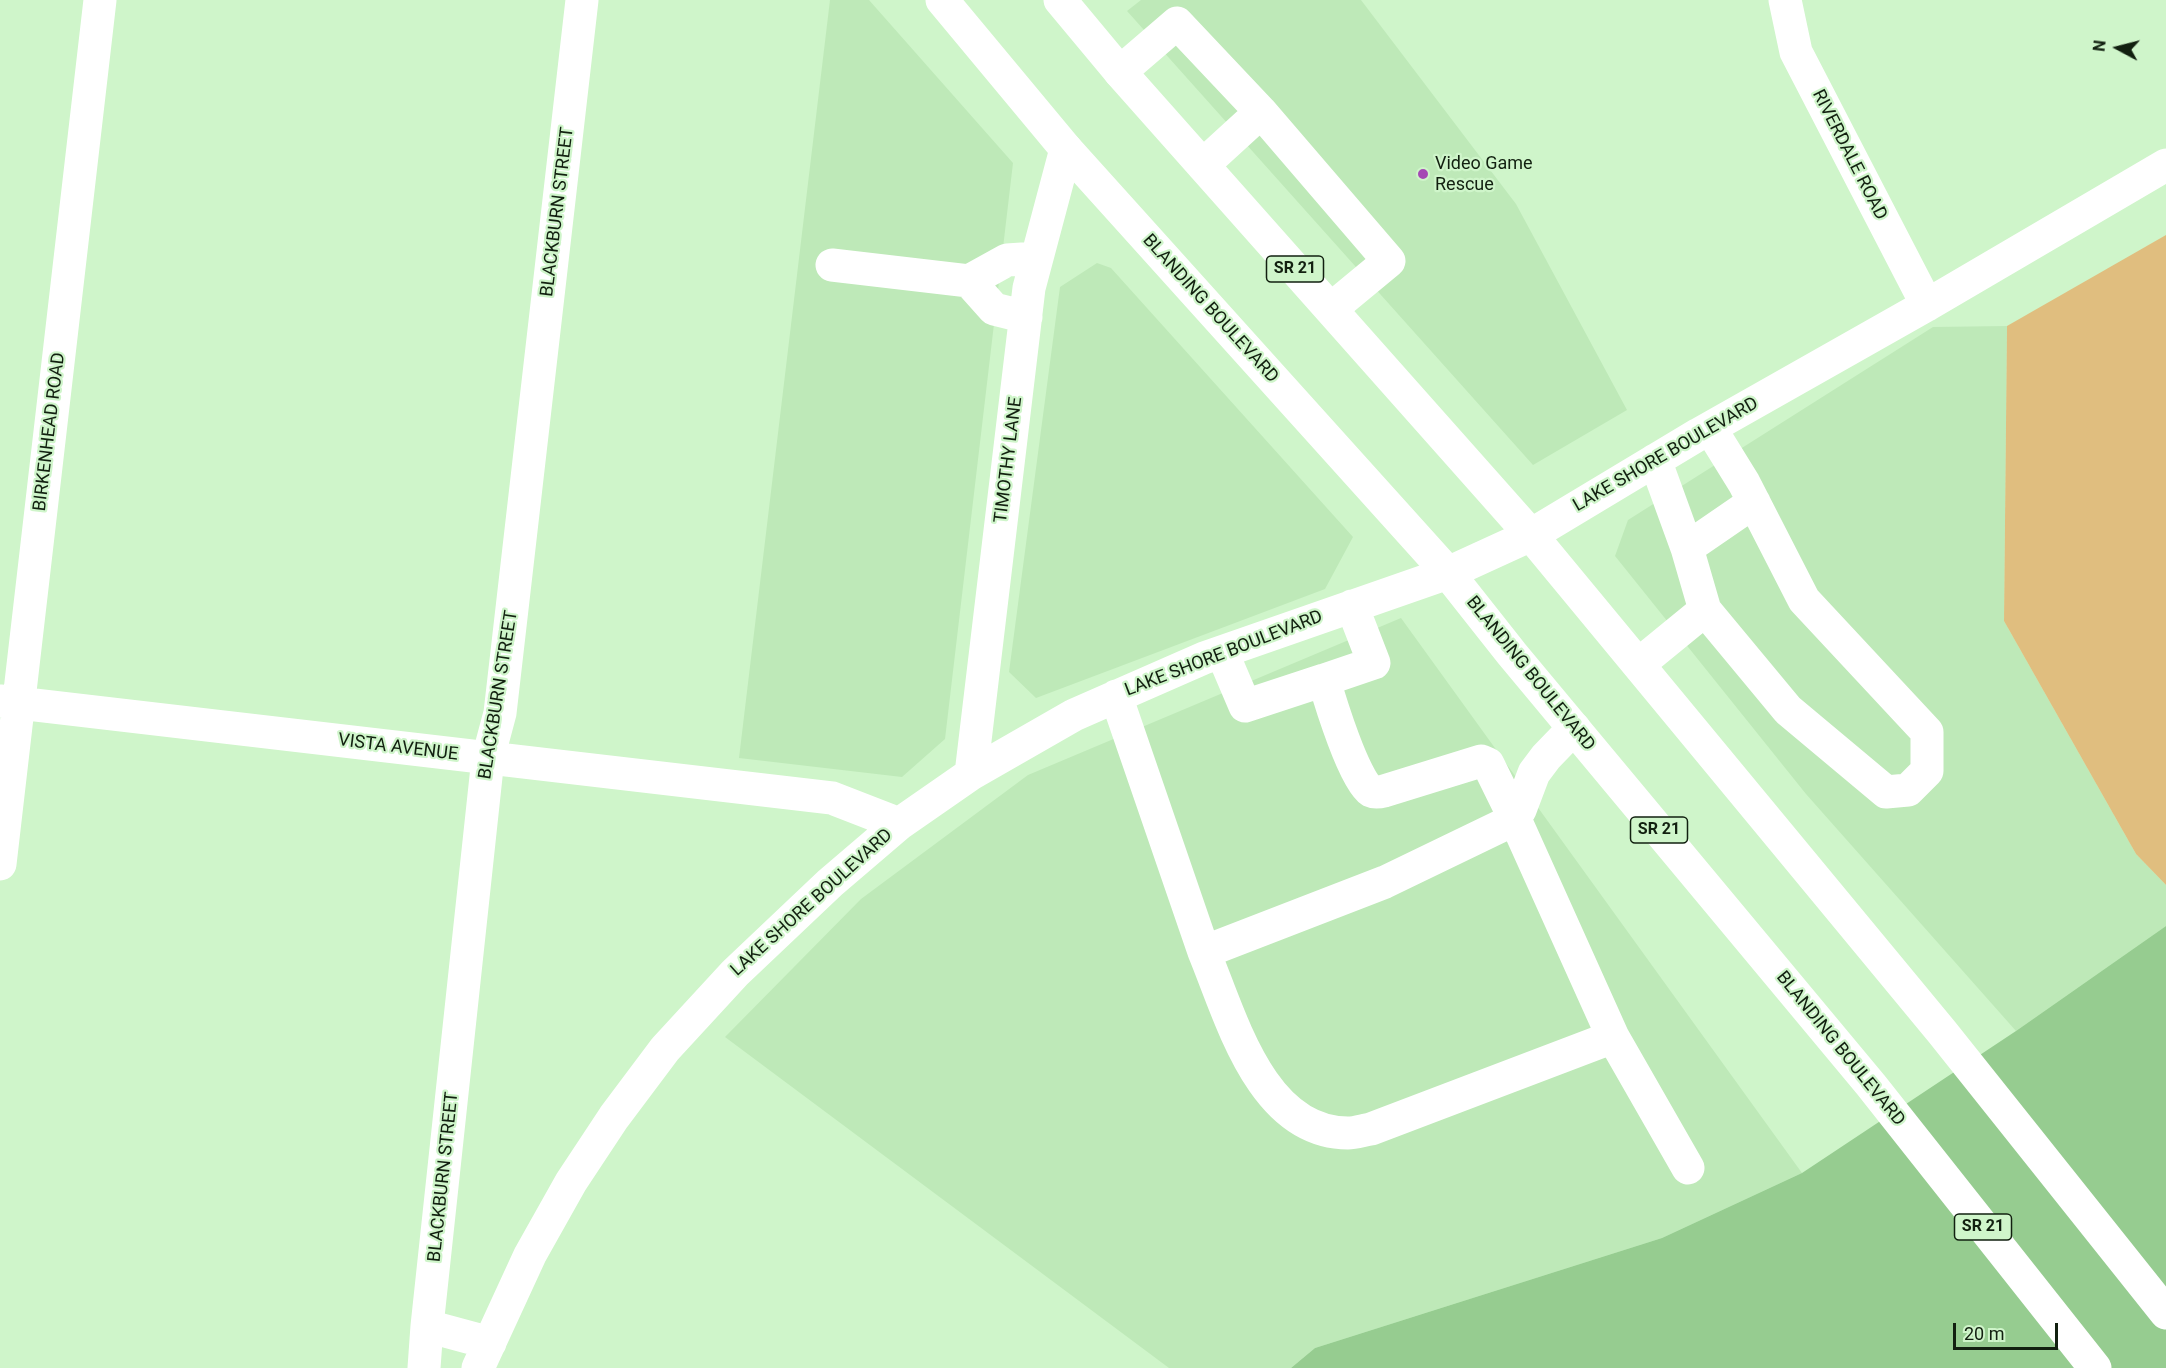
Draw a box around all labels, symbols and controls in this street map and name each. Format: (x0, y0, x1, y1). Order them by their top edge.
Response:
north arrow (2088, 18, 2148, 78)
text: N (2090, 39, 2110, 53)
street label: RIVERDALE ROAD (1807, 86, 1891, 224)
street label: BLACKBURN STREET (537, 126, 579, 298)
place label: Video Game Rescue (1435, 153, 1533, 195)
marker: Video Game Rescue (1416, 167, 1430, 181)
street label: BLANDING BOULEVARD (1138, 230, 1282, 388)
road number: SR 21 (1266, 256, 1324, 282)
street label: BIRKENHEAD ROAD (30, 352, 70, 512)
street label: LAKE SHORE BOULEVARD (1570, 393, 1762, 517)
street label: TIMOTHY LANE (991, 396, 1027, 524)
street label: BLANDING BOULEVARD (1461, 592, 1599, 756)
street label: LAKE SHORE BOULEVARD (1122, 606, 1326, 702)
street label: BLACKBURN STREET (475, 609, 523, 781)
street label: VISTA AVENUE (337, 730, 459, 766)
road number: SR 21 (1630, 817, 1688, 843)
street label: LAKE SHORE BOULEVARD (727, 825, 897, 981)
street label: BLANDING BOULEVARD (1771, 967, 1909, 1131)
street label: BLACKBURN STREET (424, 1091, 464, 1263)
road number: SR 21 (1954, 1214, 2012, 1240)
scale bar (1956, 1311, 2061, 1349)
text: 20 m (1964, 1323, 2004, 1344)

